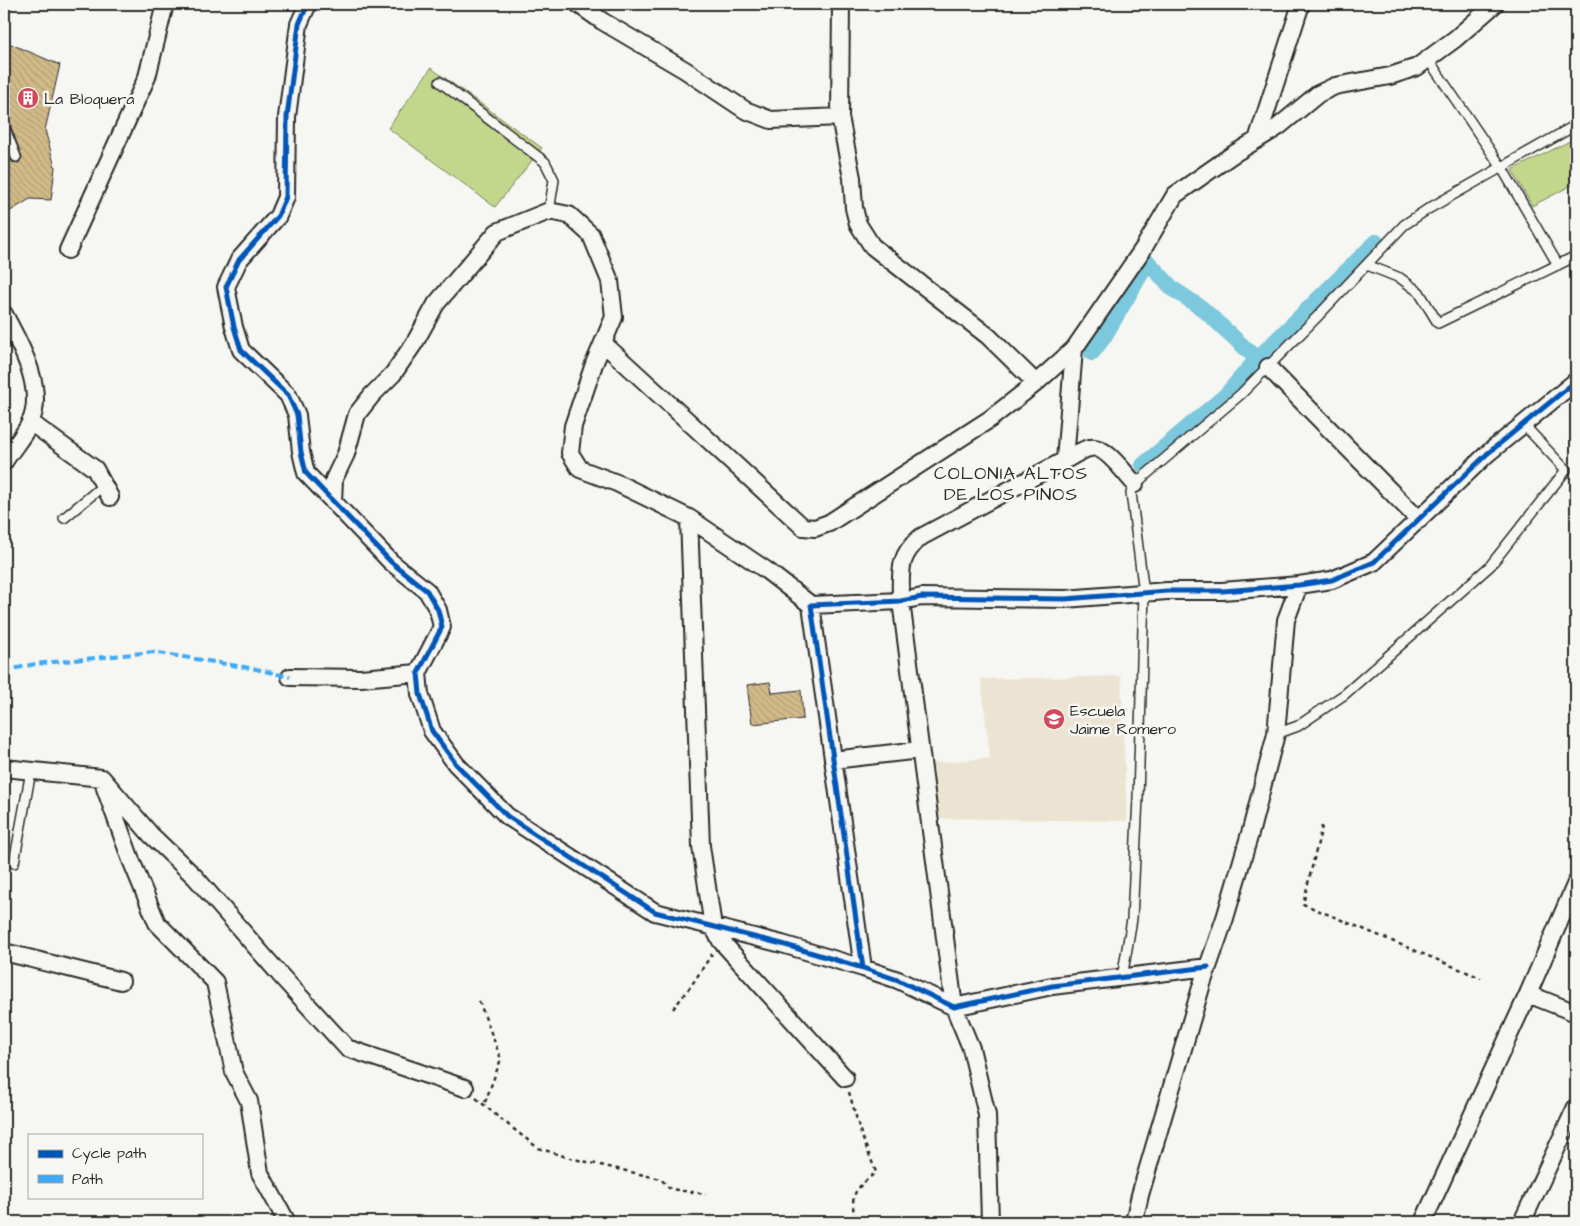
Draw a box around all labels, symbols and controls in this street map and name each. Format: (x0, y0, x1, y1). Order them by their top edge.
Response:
building icon: La Bloquera (16, 86, 40, 110)
place label: La Bloquera (44, 88, 134, 110)
district label: COLONIA ALTOS DE LOS PINOS (934, 461, 1088, 507)
place label: Escuela Jaime Romero (1070, 700, 1176, 740)
school or university icon: Escuela Jaime Romero (1042, 707, 1066, 731)
legend (28, 1134, 202, 1198)
text: Cycle path (72, 1143, 147, 1165)
text: Path (72, 1169, 103, 1190)

